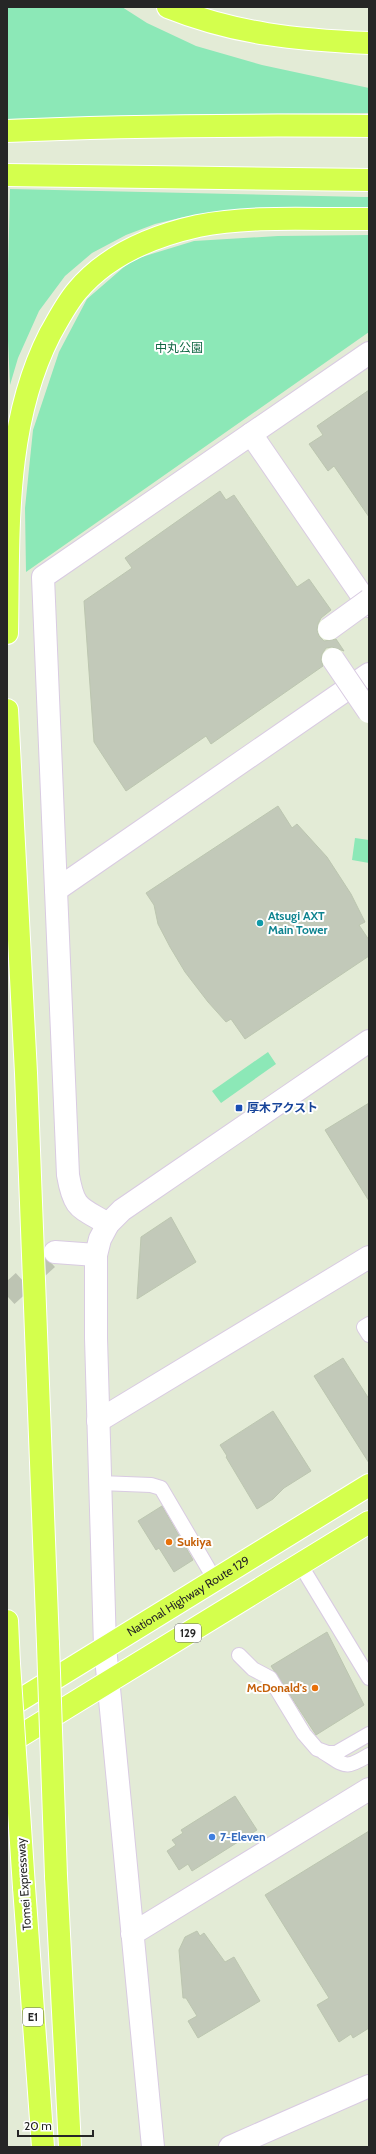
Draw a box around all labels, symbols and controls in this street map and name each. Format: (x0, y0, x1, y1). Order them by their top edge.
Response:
park label: 中丸公園 (155, 340, 203, 355)
place label: Atsugi AXT Main Tower (268, 908, 327, 937)
marker: Atsugi AXT Main Tower (255, 918, 265, 928)
place label: 厚木アクスト (247, 1100, 318, 1115)
marker: 厚木アクスト (234, 1103, 244, 1113)
place label: Sukiya (177, 1534, 212, 1549)
marker: Sukiya (164, 1537, 174, 1547)
street label: National Highway Route 129 (124, 1552, 252, 1640)
road number: 129 (175, 1624, 201, 1642)
place label: McDonald's (247, 1680, 307, 1695)
marker: McDonald's (310, 1683, 320, 1693)
place label: 7-Eleven (220, 1829, 266, 1844)
marker: 7-Eleven (207, 1832, 217, 1842)
street label: Tomei Expressway (13, 1837, 34, 1931)
road number: E1 (23, 2008, 43, 2026)
scale bar (18, 2112, 93, 2138)
text: 20 m (24, 2118, 52, 2133)

